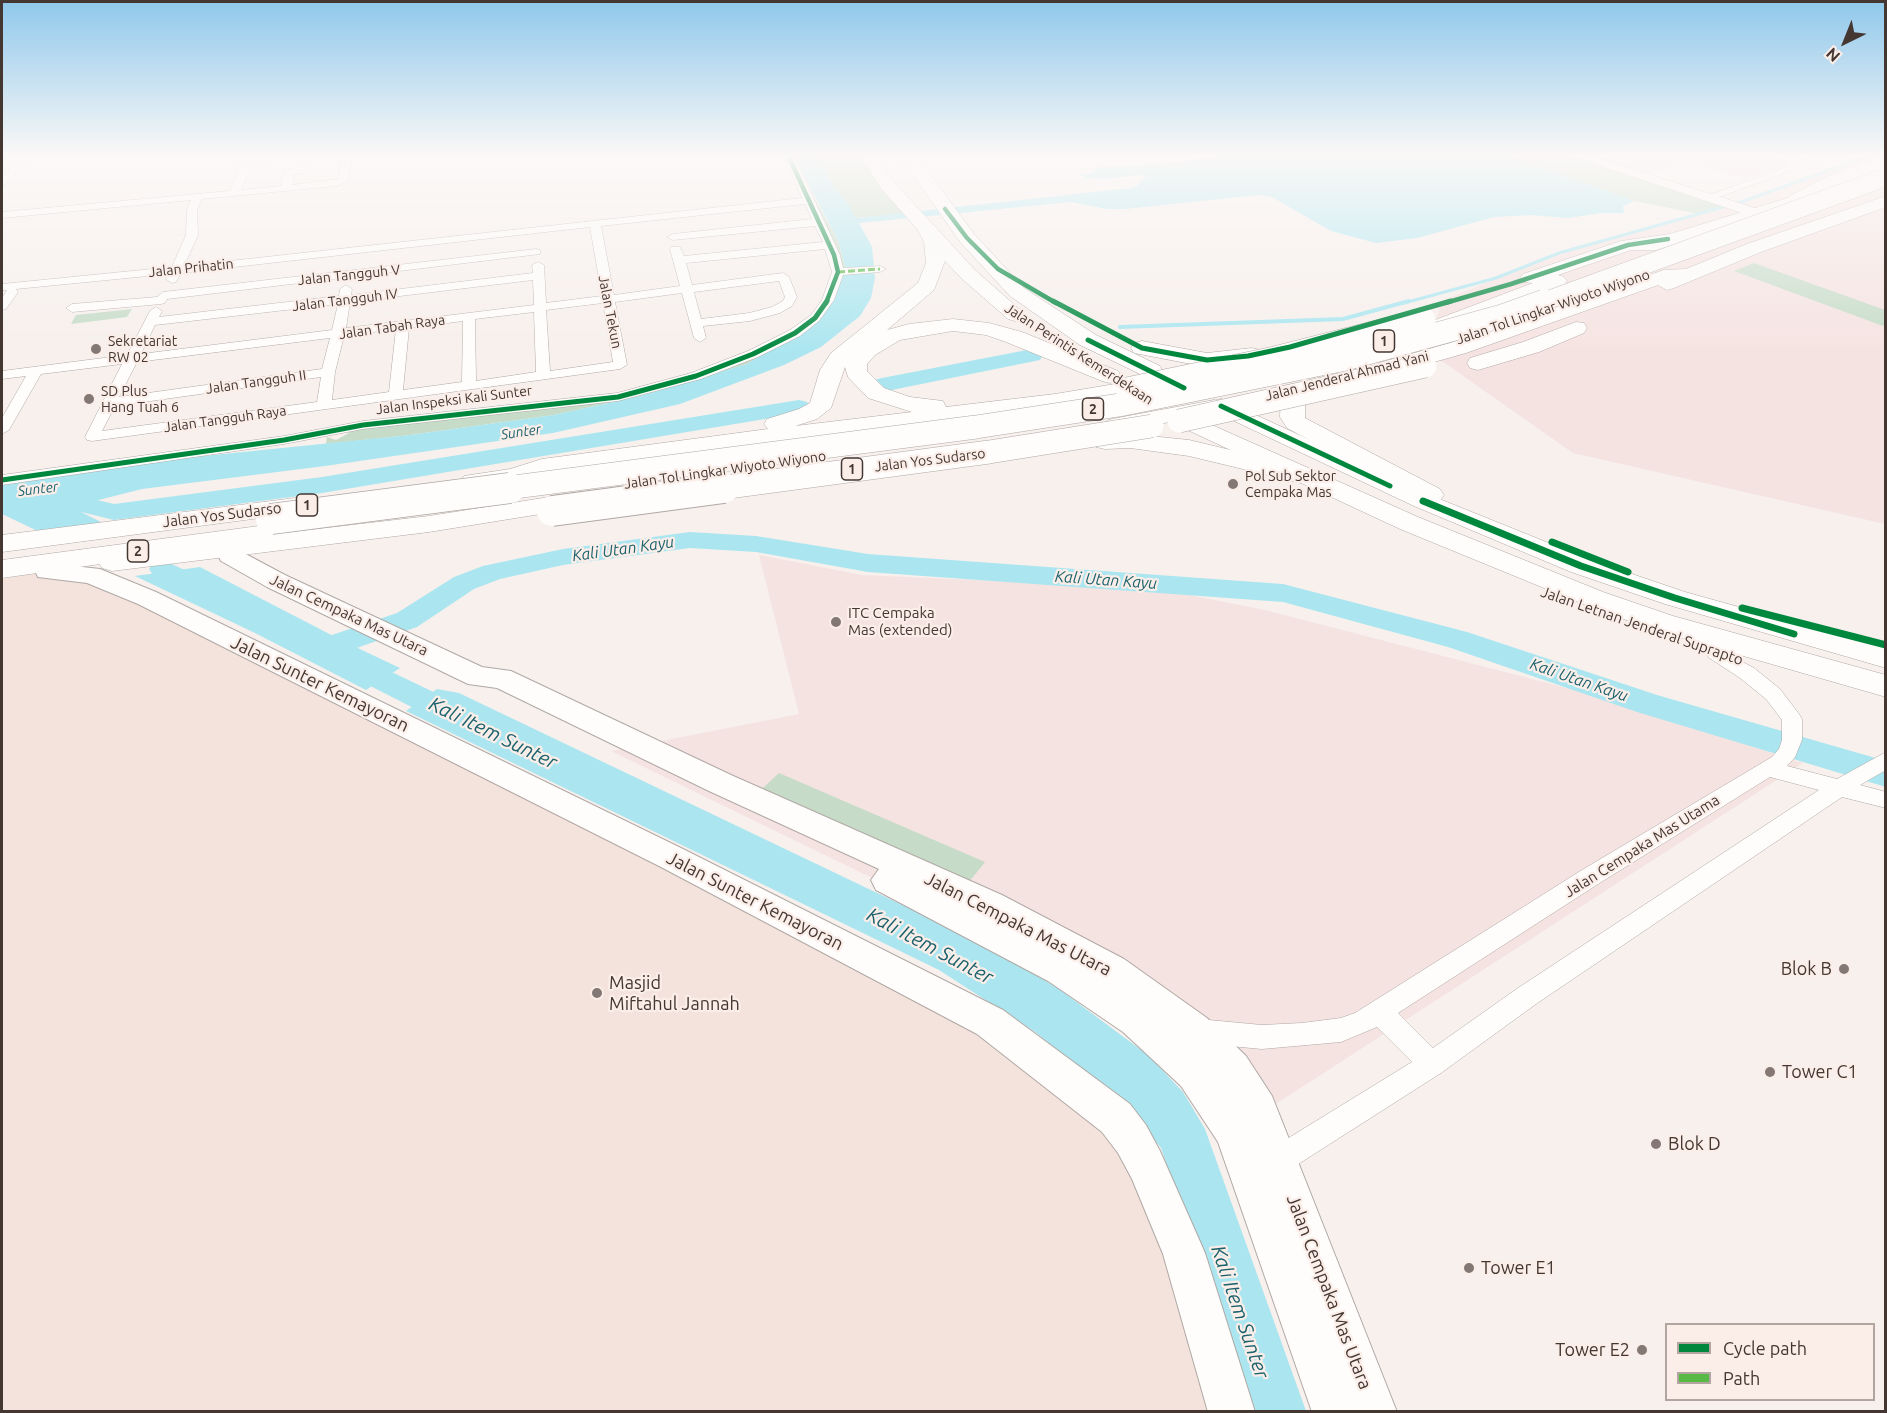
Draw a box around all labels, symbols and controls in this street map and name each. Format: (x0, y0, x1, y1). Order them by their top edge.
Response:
north arrow (1815, 12, 1875, 72)
text: N (1822, 45, 1843, 66)
street label: Jalan Prihatin (148, 255, 234, 281)
street label: Jalan Tangguh V (297, 261, 401, 289)
street label: Jalan Tol Lingkar Wiyoto Wiyono (1454, 266, 1652, 348)
street label: Jalan Tekun (595, 274, 625, 350)
street label: Jalan Tangguh IV (291, 285, 399, 315)
street label: Jalan Perintis Kemerdekaan (1002, 300, 1156, 408)
street label: Jalan Tabah Raya (338, 311, 446, 343)
road number: 1 (1374, 330, 1394, 352)
place label: Sekretariat RW 02 (108, 333, 177, 366)
marker: Sekretariat RW 02 (89, 342, 103, 356)
street label: Jalan Jenderal Ahmad Yani (1263, 348, 1431, 404)
street label: Jalan Tangguh II (205, 367, 307, 397)
street label: Jalan Inspeksi Kali Sunter (375, 382, 533, 418)
place label: SD Plus Hang Tuah 6 (101, 383, 179, 416)
marker: SD Plus Hang Tuah 6 (82, 392, 96, 406)
road number: 2 (1082, 398, 1104, 420)
street label: Jalan Tangguh Raya (163, 402, 287, 436)
water label: Sunter (500, 421, 542, 443)
street label: Jalan Yos Sudarso (874, 445, 986, 475)
street label: Jalan Tol Lingkar Wiyoto Wiyono (623, 448, 827, 492)
road number: 1 (842, 458, 862, 480)
place label: Pol Sub Sektor Cempaka Mas (1245, 468, 1336, 500)
marker: Pol Sub Sektor Cempaka Mas (1226, 477, 1240, 491)
water label: Sunter (17, 478, 59, 500)
road number: 1 (296, 494, 318, 516)
street label: Jalan Yos Sudarso (162, 499, 282, 531)
water label: Kali Utan Kayu (571, 532, 675, 566)
road number: 2 (128, 540, 148, 562)
water label: Kali Utan Kayu (1054, 567, 1158, 593)
street label: Jalan Cempaka Mas Utara (267, 570, 431, 660)
street label: Jalan Letnan Jenderal Suprapto (1538, 583, 1746, 669)
place label: ITC Cempaka Mas (extended) (848, 604, 952, 639)
marker: ITC Cempaka Mas (extended) (829, 615, 843, 629)
street label: Jalan Sunter Kemayoran (227, 631, 413, 737)
water label: Kali Utan Kayu (1527, 654, 1631, 706)
water label: Kali Item Sunter (425, 692, 561, 774)
street label: Jalan Cempaka Mas Utama (1561, 791, 1723, 901)
street label: Jalan Sunter Kemayoran (663, 847, 847, 955)
street label: Jalan Cempaka Mas Utara (921, 867, 1115, 981)
water label: Kali Item Sunter (863, 903, 997, 989)
place label: Blok B (1781, 958, 1832, 980)
marker: Blok B (1837, 962, 1851, 976)
place label: Masjid Miftahul Jannah (609, 972, 740, 1014)
marker: Masjid Miftahul Jannah (590, 986, 604, 1000)
place label: Tower C1 (1782, 1061, 1858, 1083)
marker: Tower C1 (1763, 1065, 1777, 1079)
place label: Blok D (1668, 1133, 1721, 1155)
marker: Blok D (1649, 1137, 1663, 1151)
street label: Jalan Cempaka Mas Utara (1282, 1192, 1376, 1392)
water label: Kali Item Sunter (1206, 1242, 1274, 1382)
place label: Tower E1 (1481, 1257, 1556, 1279)
marker: Tower E1 (1462, 1261, 1476, 1275)
legend (1665, 1323, 1875, 1401)
text: Cycle path (1723, 1338, 1807, 1358)
place label: Tower E2 (1555, 1339, 1630, 1361)
marker: Tower E2 (1635, 1343, 1649, 1357)
text: Path (1723, 1368, 1760, 1388)

